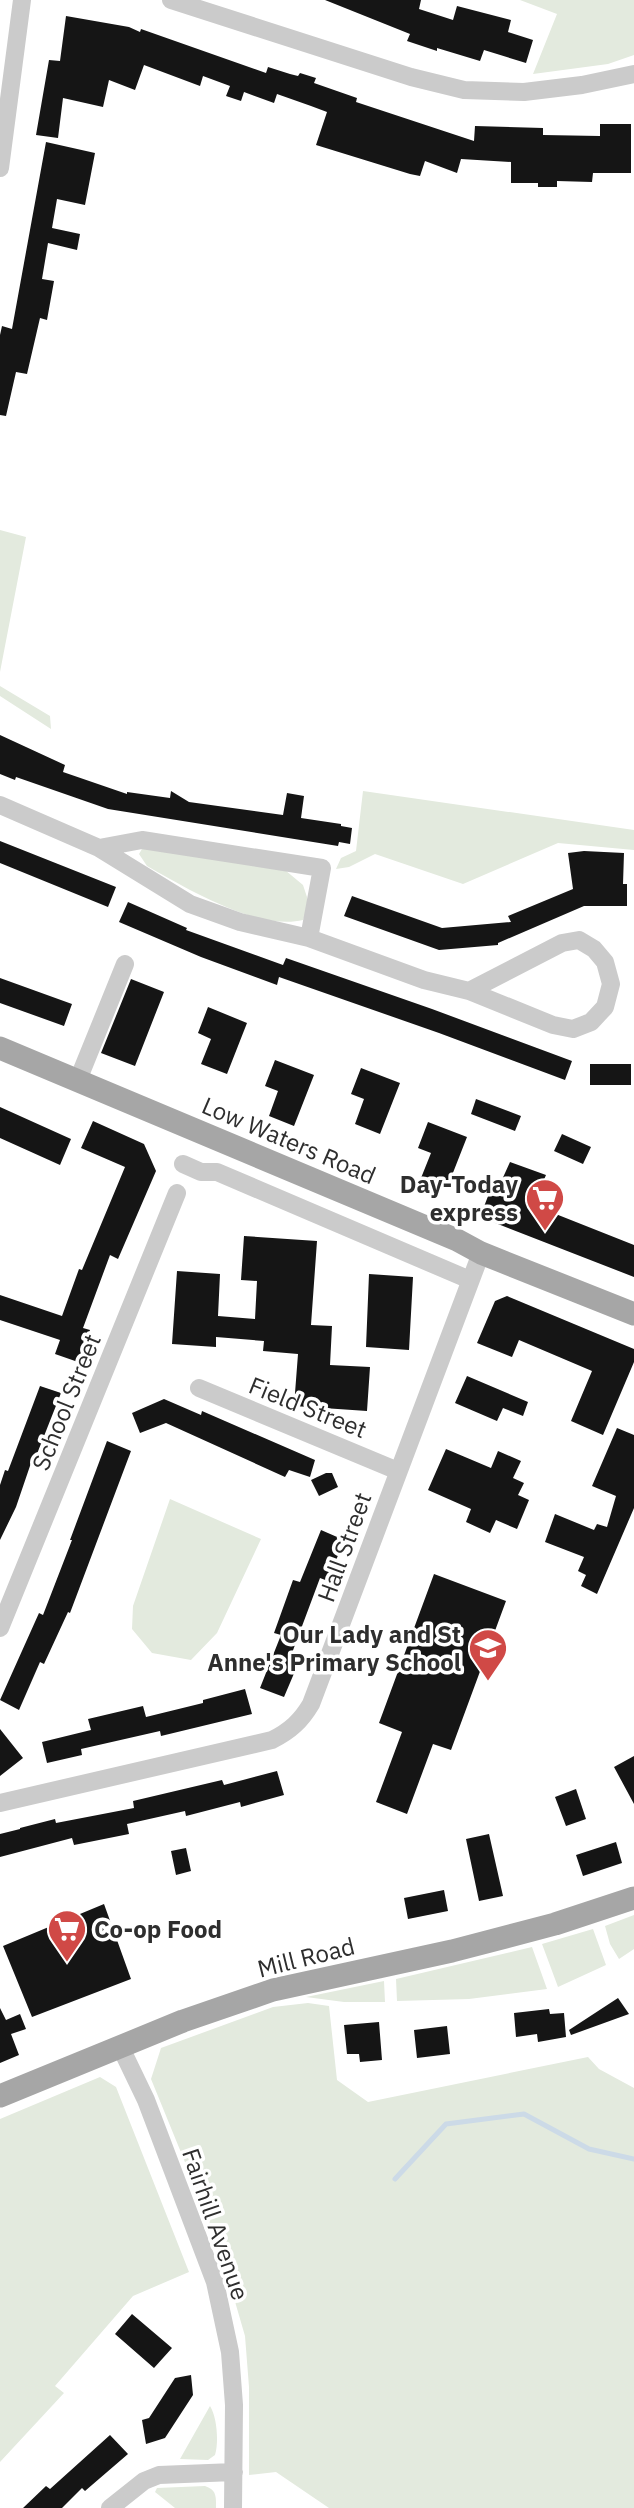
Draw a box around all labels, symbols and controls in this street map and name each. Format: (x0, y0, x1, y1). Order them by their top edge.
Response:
street label: Low Waters Road (197, 1089, 381, 1191)
place label: Day-Today express (400, 1168, 518, 1228)
supermarket icon: Day-Today express (524, 1177, 566, 1232)
street label: School Street (24, 1329, 108, 1475)
street label: Field Street (244, 1369, 372, 1445)
street label: Hall Street (309, 1488, 379, 1606)
place label: Our Lady and St Anne's Primary School (207, 1618, 461, 1678)
school or university icon: Our Lady and St Anne's Primary School (467, 1627, 509, 1682)
supermarket icon: Co-op Food (46, 1908, 88, 1963)
place label: Co-op Food (94, 1913, 222, 1945)
street label: Mill Road (254, 1929, 358, 1985)
street label: Fairhill Avenue (175, 2144, 257, 2304)

